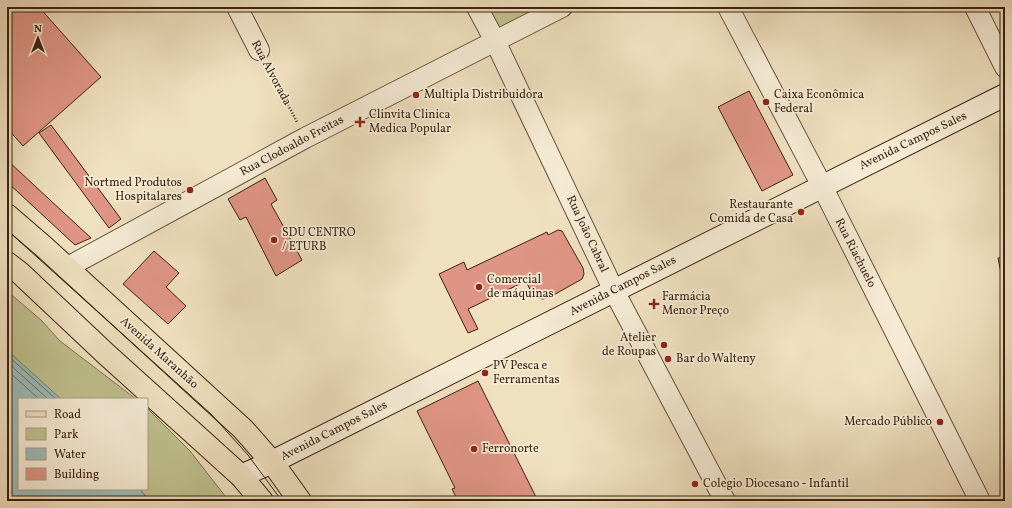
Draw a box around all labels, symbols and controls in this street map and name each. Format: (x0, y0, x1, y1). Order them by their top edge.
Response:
north arrow (18, 18, 58, 58)
text: N (34, 22, 42, 37)
street label: Rua Alvorada (247, 38, 295, 108)
place label: Multipla Distribuidora (424, 87, 543, 103)
place label: Caixa Econômica Federal (774, 87, 864, 117)
marker: Multipla Distribuidora (411, 90, 421, 100)
marker: Caixa Econômica Federal (761, 97, 771, 107)
place label: Clinvita Clinica Medica Popular (369, 107, 451, 137)
street label: Avenida Campos Sales (857, 108, 969, 174)
street label: Rua Clodoaldo Freitas (237, 112, 347, 180)
marker: Clinvita Clinica Medica Popular (354, 116, 366, 128)
place label: Nortmed Produtos Hospitalares (84, 175, 182, 205)
marker: Nortmed Produtos Hospitalares (185, 185, 195, 195)
street label: Rua João Cabral (562, 193, 612, 276)
place label: Restaurante Comida de Casa (710, 197, 793, 227)
marker: Restaurante Comida de Casa (796, 207, 806, 217)
street label: Rua Riachuelo (831, 216, 879, 290)
place label: SDU CENTRO / ETURB (282, 225, 356, 255)
marker: SDU CENTRO / ETURB (269, 235, 279, 245)
street label: Avenida Campos Sales (567, 252, 679, 320)
place label: Comercial de máquinas (487, 272, 554, 302)
marker: Comercial de máquinas (474, 282, 484, 292)
place label: Farmácia Menor Preço (662, 289, 729, 319)
marker: Farmácia Menor Preço (649, 299, 659, 309)
street label: Avenida Maranhão (116, 313, 202, 393)
place label: Atelier de Roupas (602, 330, 656, 360)
marker: Atelier de Roupas (659, 340, 669, 350)
place label: Bar do Walteny (676, 351, 756, 367)
marker: Bar do Walteny (663, 354, 673, 364)
place label: PV Pesca e Ferramentas (493, 358, 560, 388)
marker: PV Pesca e Ferramentas (480, 368, 490, 378)
street label: Avenida Campos Sales (278, 397, 390, 465)
legend (18, 398, 148, 490)
text: Road (54, 407, 81, 423)
place label: Mercado Público (844, 414, 932, 430)
marker: Mercado Público (935, 417, 945, 427)
text: Park (54, 427, 79, 443)
place label: Ferronorte (482, 441, 539, 457)
marker: Ferronorte (469, 444, 479, 454)
text: Water (54, 447, 86, 463)
text: Building (54, 467, 99, 483)
place label: Colegio Diocesano - Infantil (703, 476, 849, 492)
marker: Colegio Diocesano - Infantil (690, 479, 700, 489)

